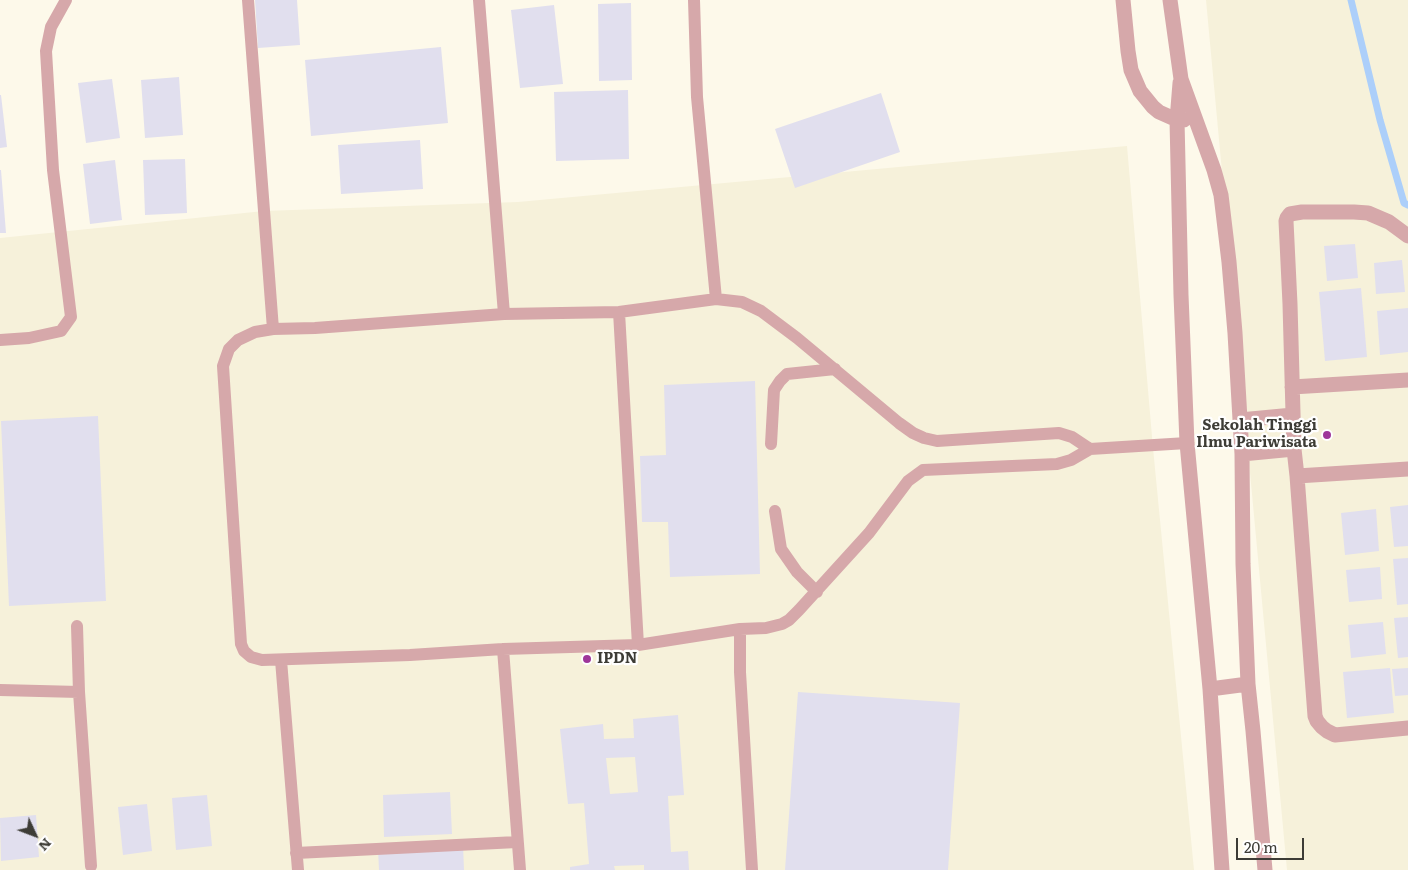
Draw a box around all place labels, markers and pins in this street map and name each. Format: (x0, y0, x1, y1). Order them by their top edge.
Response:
place label: Sekolah Tinggi Ilmu Pariwisata (1196, 417, 1317, 452)
marker: Sekolah Tinggi Ilmu Pariwisata (1321, 429, 1333, 441)
place label: IPDN (597, 650, 637, 668)
marker: IPDN (581, 653, 593, 665)

